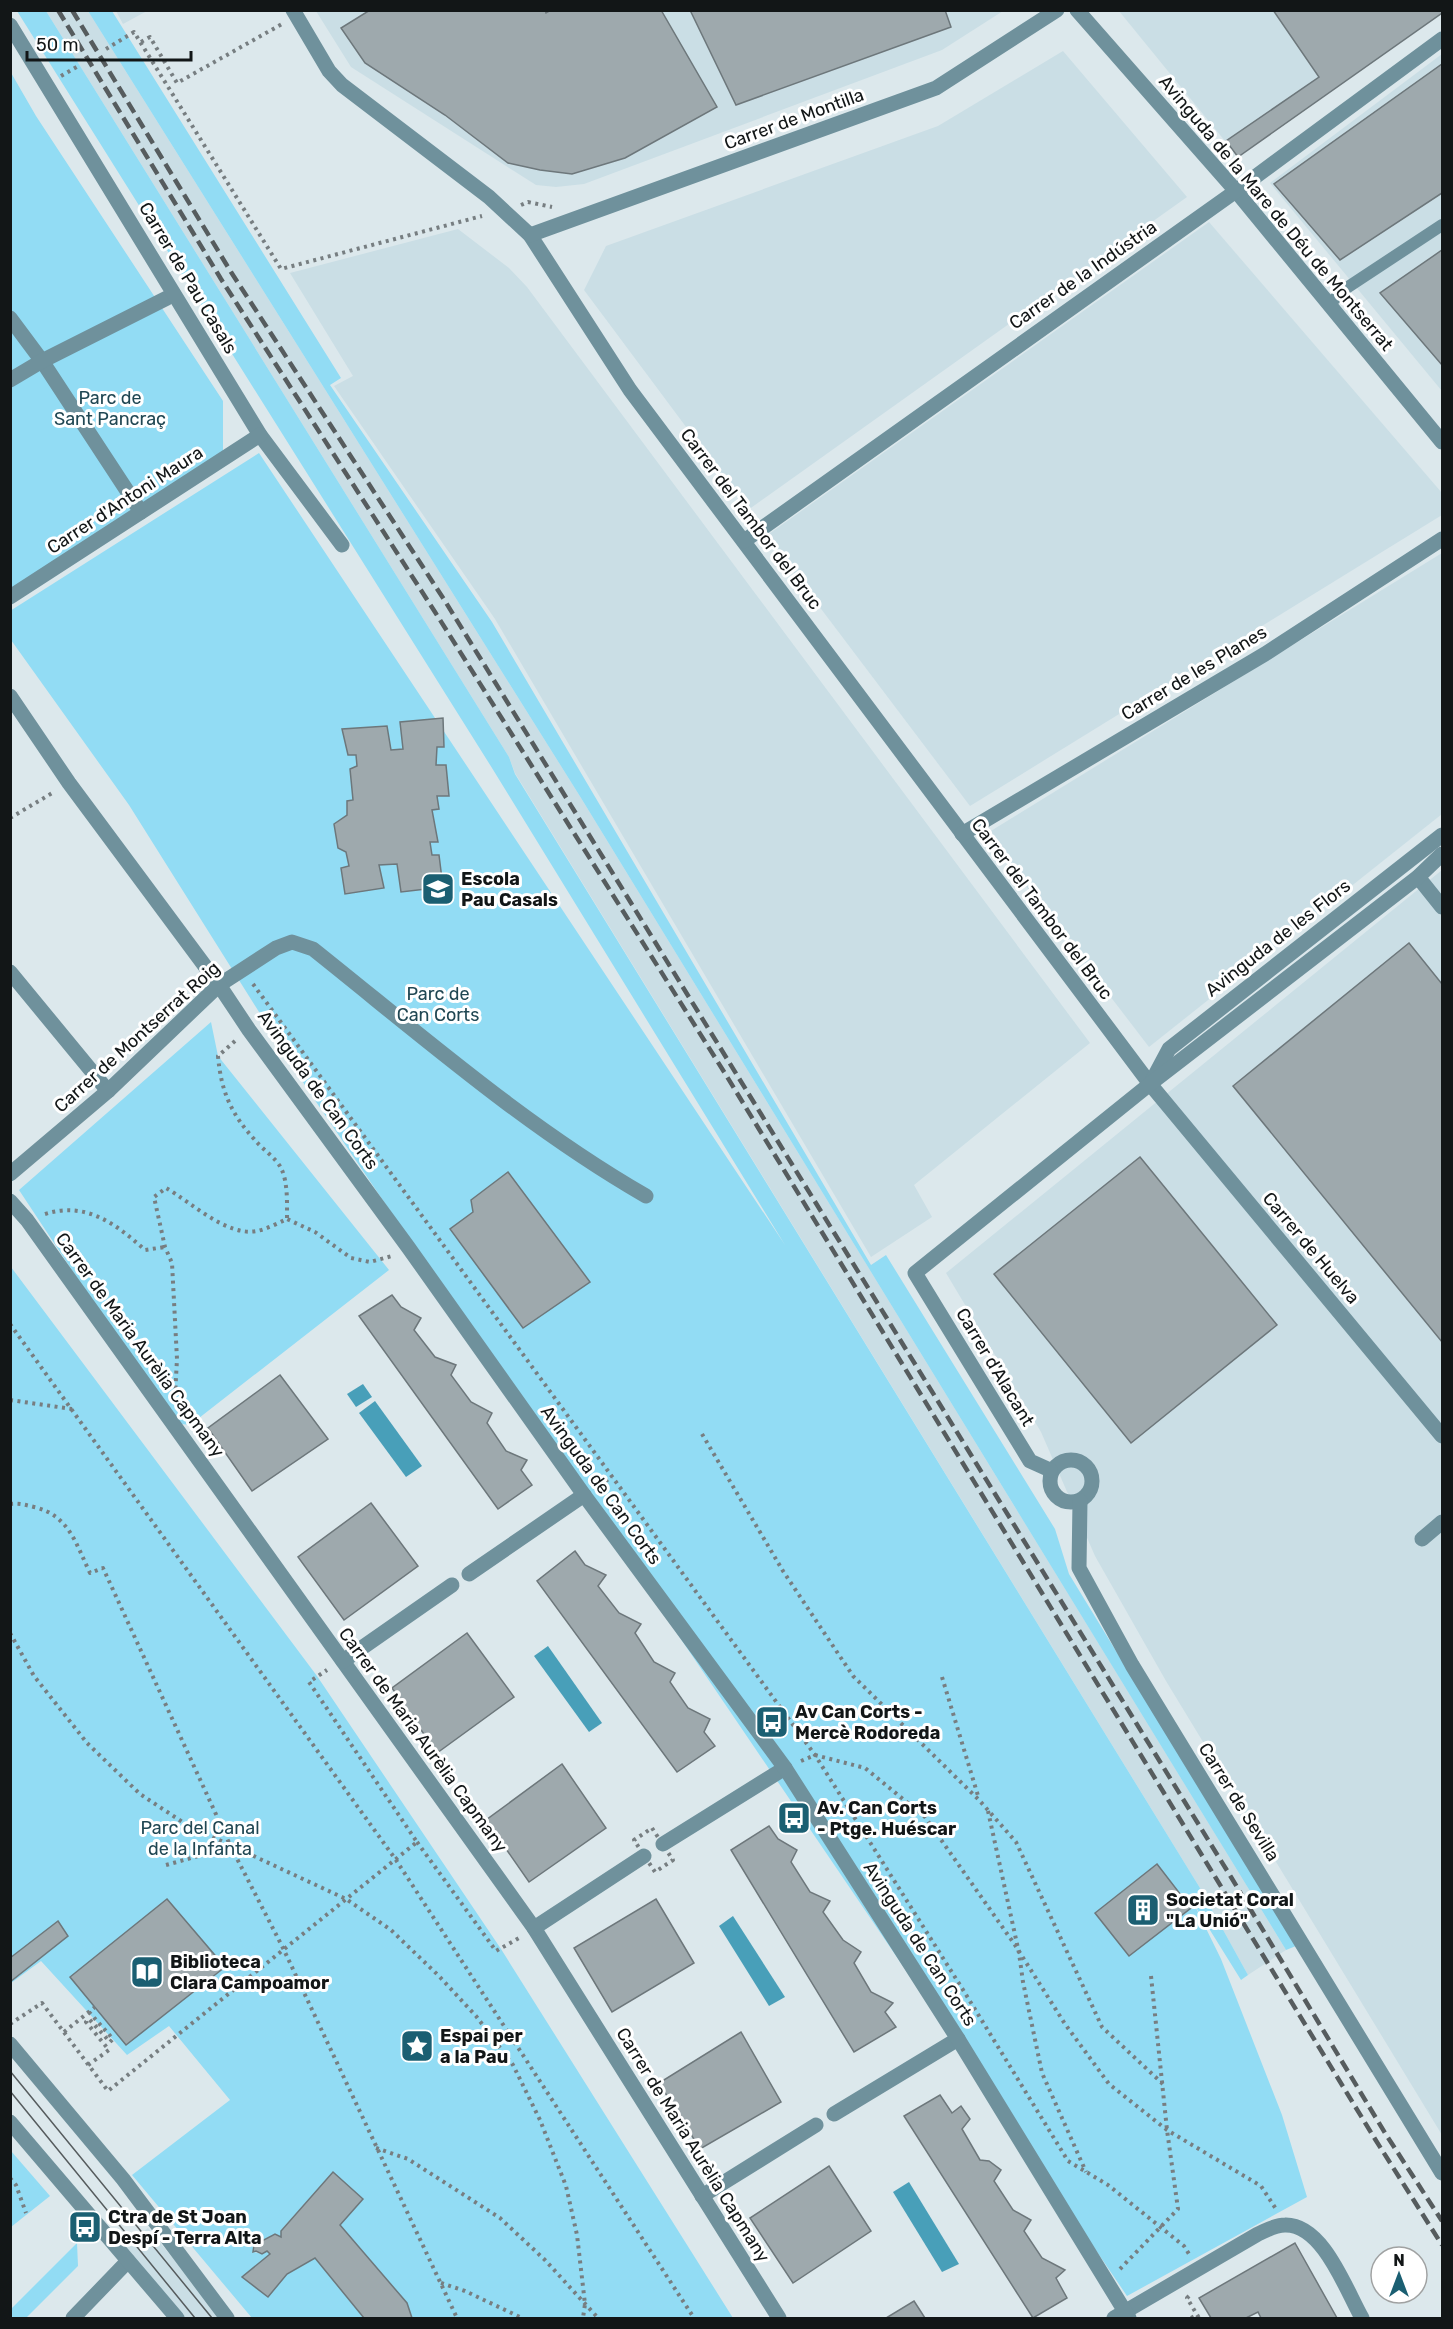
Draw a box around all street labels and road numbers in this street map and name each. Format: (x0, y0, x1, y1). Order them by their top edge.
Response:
street label: Avinguda de la Mare de Déu de Montserrat (1154, 71, 1398, 355)
street label: Carrer de Montilla (721, 84, 867, 154)
street label: Carrer de Pau Casals (134, 198, 242, 358)
street label: Carrer de la Indústria (1005, 216, 1161, 334)
street label: Carrer del Tambor del Bruc (676, 424, 826, 614)
street label: Carrer d'Antoni Maura (43, 441, 207, 559)
street label: Carrer de les Planes (1117, 621, 1271, 725)
street label: Carrer del Tambor del Bruc (967, 814, 1117, 1004)
street label: Avinguda de les Flors (1201, 875, 1355, 1001)
street label: Carrer de Montserrat Roig (50, 957, 224, 1117)
street label: Avinguda de Can Corts (253, 1006, 383, 1174)
street label: Carrer de Huelva (1258, 1188, 1364, 1308)
street label: Carrer de Maria Aurèlia Capmany (51, 1228, 229, 1462)
street label: Carrer d'Alacant (951, 1304, 1039, 1430)
street label: Avinguda de Can Corts (536, 1401, 666, 1569)
street label: Carrer de Maria Aurèlia Capmany (334, 1623, 512, 1857)
street label: Carrer de Sevilla (1194, 1739, 1284, 1865)
street label: Avinguda de Can Corts (859, 1858, 981, 2030)
street label: Carrer de Maria Aurèlia Capmany (611, 2024, 775, 2266)

